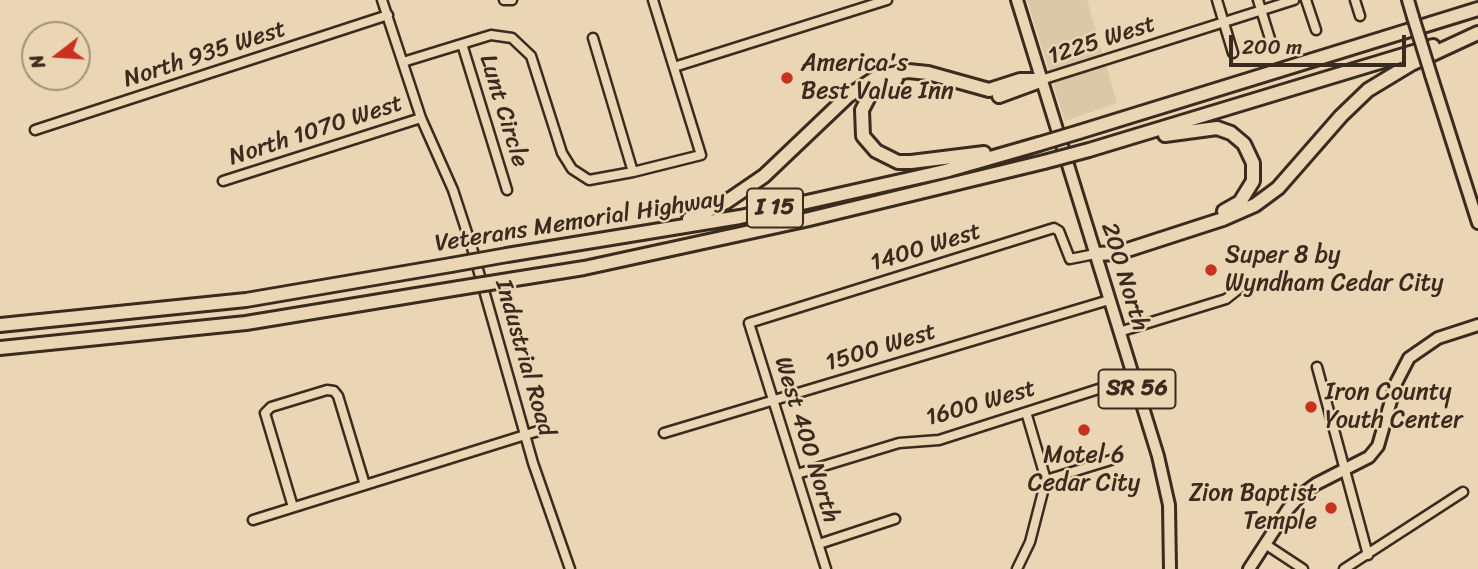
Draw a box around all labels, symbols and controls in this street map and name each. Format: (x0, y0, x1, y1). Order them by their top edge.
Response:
street label: 1225 West (1045, 10, 1159, 72)
street label: North 935 West (120, 15, 290, 95)
north arrow (21, 21, 91, 91)
scale bar (1233, 21, 1410, 65)
text: 200 m (1242, 28, 1302, 66)
place label: America's Best Value Inn (801, 50, 954, 106)
text: N (20, 51, 55, 73)
street label: Lunt Circle (472, 51, 534, 171)
marker: America's Best Value Inn (779, 70, 795, 86)
street label: North 1070 West (226, 89, 406, 173)
street label: Veterans Memorial Highway (433, 185, 727, 259)
road number: I 15 (747, 188, 803, 228)
street label: 1400 West (867, 218, 985, 278)
street label: 200 North (1094, 219, 1154, 335)
place label: Super 8 by Wyndham Cedar City (1225, 242, 1443, 298)
marker: Super 8 by Wyndham Cedar City (1203, 262, 1219, 278)
street label: Industrial Road (488, 276, 560, 440)
street label: 1500 West (822, 318, 940, 378)
street label: West 400 North (767, 354, 845, 526)
road number: SR 56 (1098, 370, 1176, 408)
street label: 1600 West (923, 375, 1039, 433)
place label: Iron County Youth Center (1325, 379, 1463, 435)
marker: Iron County Youth Center (1303, 399, 1319, 415)
marker: Motel 6 Cedar City (1076, 422, 1092, 438)
place label: Motel 6 Cedar City (1028, 442, 1140, 498)
place label: Zion Baptist Temple (1189, 480, 1317, 536)
marker: Zion Baptist Temple (1323, 500, 1339, 516)

